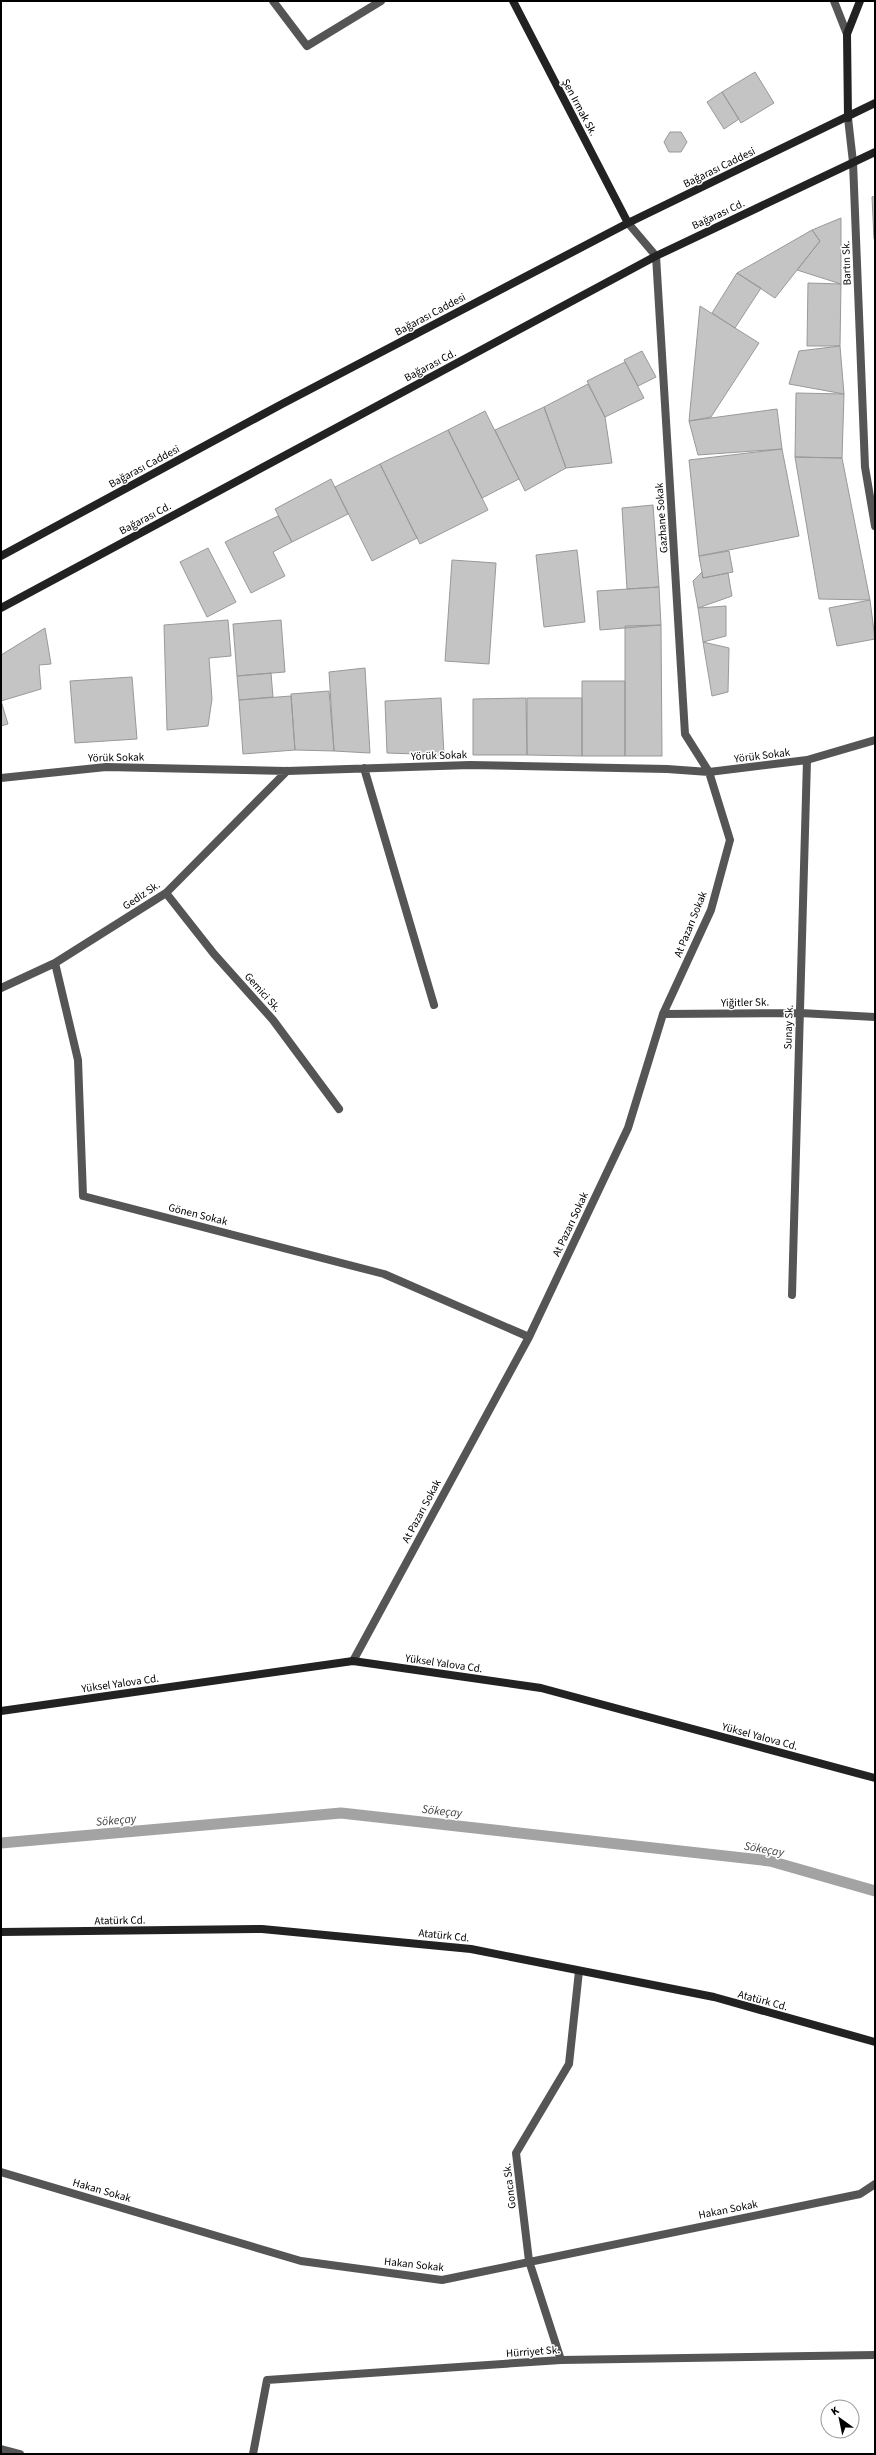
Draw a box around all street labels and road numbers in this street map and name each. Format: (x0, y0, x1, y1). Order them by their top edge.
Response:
street label: Şen Irmak Sk. (558, 76, 601, 139)
street label: Bağarası Caddesi (681, 144, 758, 191)
street label: Bağarası Cd. (689, 196, 747, 233)
street label: Bartın Sk. (838, 240, 855, 286)
street label: Bağarası Caddesi (392, 289, 468, 339)
street label: Bağarası Cd. (402, 345, 459, 385)
street label: Bağarası Caddesi (106, 441, 182, 491)
street label: Gazhane Sokak (652, 482, 671, 554)
street label: Bağarası Cd. (117, 498, 174, 538)
street label: Yörük Sokak (732, 745, 791, 766)
street label: Yörük Sokak (410, 747, 468, 764)
street label: Yörük Sokak (87, 749, 145, 766)
street label: Gediz Sk. (120, 877, 163, 913)
street label: At Pazarı Sokak (670, 888, 711, 959)
street label: Gemici Sk. (241, 969, 284, 1015)
street label: Yiğitler Sk. (720, 995, 770, 1010)
street label: Sunay Sk. (780, 1004, 797, 1050)
street label: At Pazarı Sokak (549, 1189, 592, 1259)
street label: Gönen Sokak (167, 1200, 230, 1229)
street label: At Pazarı Sokak (398, 1476, 445, 1546)
street label: Yüksel Yalova Cd. (403, 1651, 484, 1676)
street label: Yüksel Yalova Cd. (79, 1671, 160, 1696)
street label: Yüksel Yalova Cd. (719, 1719, 800, 1754)
street label: Atatürk Cd. (94, 1913, 146, 1928)
street label: Atatürk Cd. (418, 1925, 470, 1946)
street label: Atatürk Cd. (736, 1987, 790, 2014)
street label: Gonca Sk. (499, 2162, 520, 2209)
street label: Hakan Sokak (71, 2175, 133, 2206)
street label: Hakan Sokak (697, 2196, 759, 2223)
street label: Hakan Sokak (383, 2254, 445, 2275)
street label: Hürriyet Sk. (506, 2342, 561, 2361)

